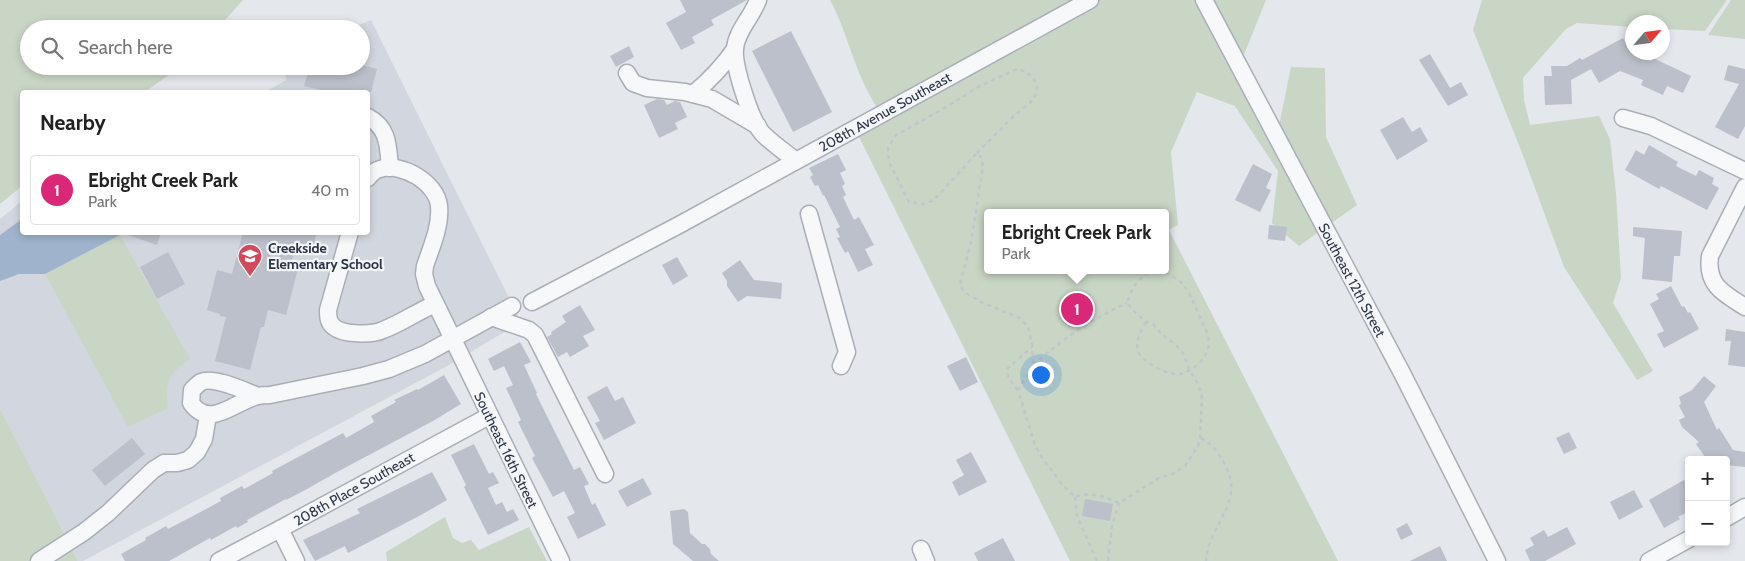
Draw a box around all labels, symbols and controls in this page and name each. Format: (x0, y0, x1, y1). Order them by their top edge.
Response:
north arrow (1625, 15, 1670, 60)
search box (20, 20, 370, 75)
icon: search (38, 34, 66, 62)
text: Search here (78, 36, 172, 59)
street label: 208th Avenue Southeast (816, 68, 955, 156)
text: Nearby (40, 110, 106, 135)
text: Ebright Creek Park (88, 169, 238, 192)
text: 1 (54, 181, 60, 200)
text: 40 m (311, 181, 349, 200)
text: Park (88, 192, 117, 211)
popup (984, 209, 1169, 274)
street label: Southeast 12th Street (1314, 220, 1390, 340)
text: Ebright Creek Park (1002, 221, 1151, 244)
place label: Creekside Elementary School (268, 239, 383, 273)
school or university icon: Creekside Elementary School (237, 243, 263, 277)
text: Park (1002, 244, 1030, 263)
pin: 1 (1061, 290, 1093, 328)
your location (1028, 362, 1054, 388)
street label: Southeast 16th Street (470, 389, 542, 511)
street label: 208th Place Southeast (290, 448, 418, 530)
map controls (1685, 456, 1730, 546)
button: + (1685, 456, 1730, 501)
button: − (1685, 501, 1730, 546)

